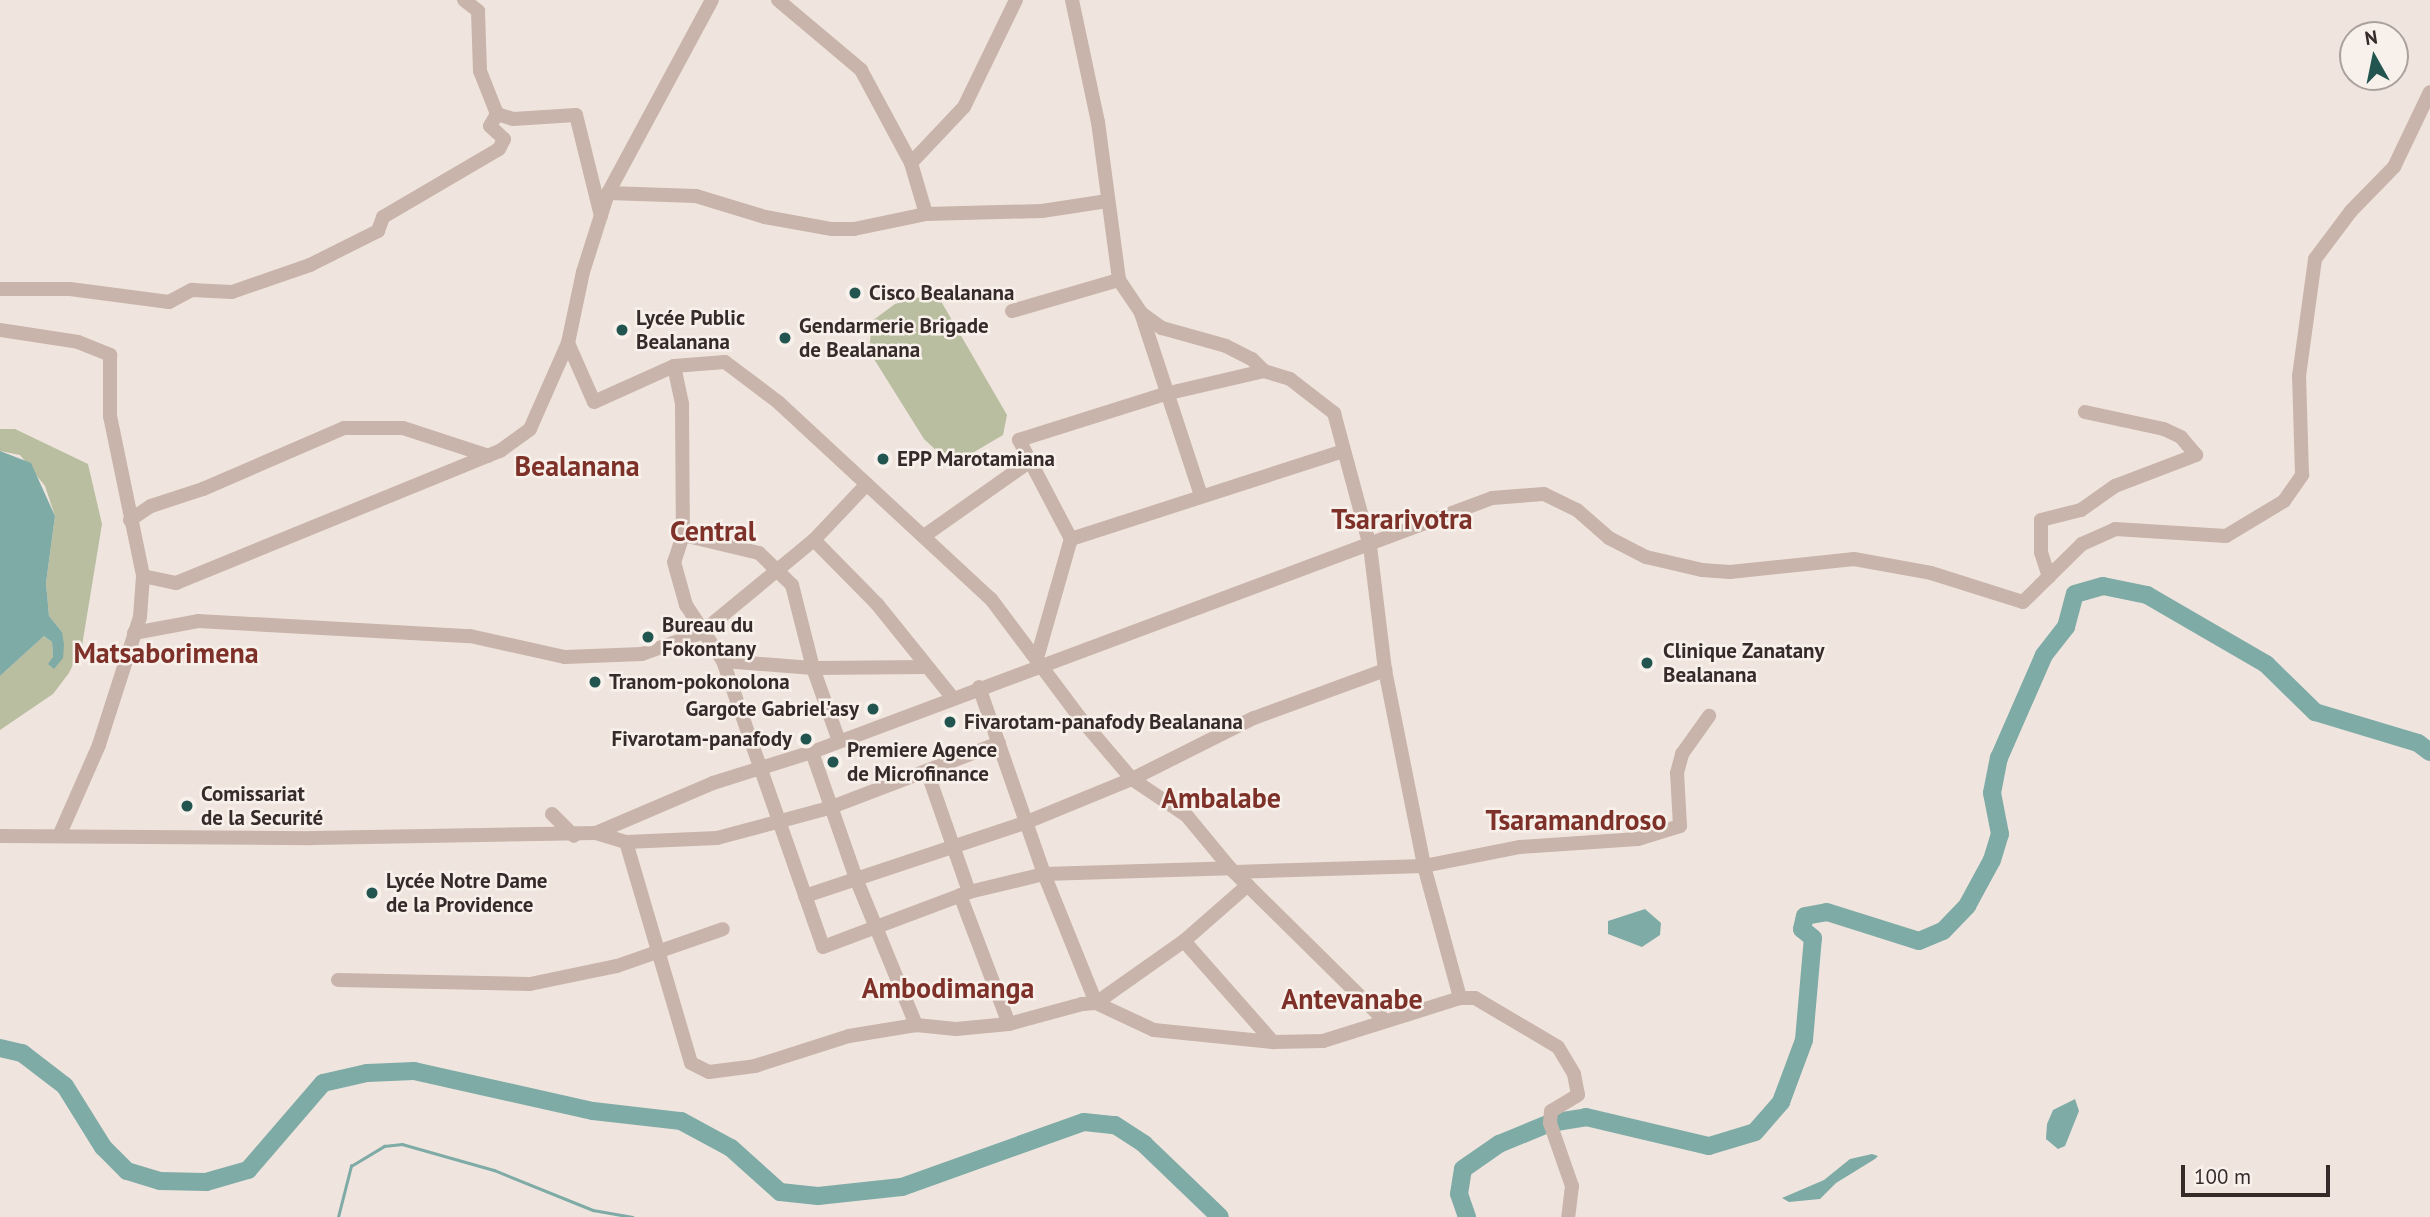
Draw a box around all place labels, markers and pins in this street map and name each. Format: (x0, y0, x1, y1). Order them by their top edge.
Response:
place label: Cisco Bealanana (869, 280, 1014, 306)
marker: Cisco Bealanana (847, 285, 863, 301)
place label: Lycée Public Bealanana (636, 305, 745, 355)
place label: Gendarmerie Brigade de Bealanana (799, 313, 989, 363)
marker: Lycée Public Bealanana (614, 322, 630, 338)
marker: Gendarmerie Brigade de Bealanana (777, 330, 793, 346)
place label: EPP Marotamiana (897, 446, 1056, 472)
marker: EPP Marotamiana (875, 451, 891, 467)
place label: Bureau du Fokontany (662, 612, 756, 662)
marker: Bureau du Fokontany (640, 629, 656, 645)
place label: Clinique Zanatany Bealanana (1663, 638, 1825, 688)
marker: Clinique Zanatany Bealanana (1637, 653, 1657, 673)
place label: Tranom-pokonolona (609, 669, 790, 695)
marker: Tranom-pokonolona (587, 674, 603, 690)
place label: Gargote Gabriel'asy (685, 696, 859, 722)
marker: Gargote Gabriel'asy (865, 701, 881, 717)
place label: Fivarotam-panafody Bealanana (964, 709, 1244, 735)
marker: Fivarotam-panafody Bealanana (942, 714, 958, 730)
place label: Fivarotam-panafody (612, 726, 792, 752)
marker: Fivarotam-panafody (798, 731, 814, 747)
place label: Premiere Agence de Microfinance (847, 737, 998, 787)
marker: Premiere Agence de Microfinance (825, 754, 841, 770)
place label: Comissariat de la Securité (201, 781, 323, 831)
marker: Comissariat de la Securité (179, 798, 195, 814)
place label: Lycée Notre Dame de la Providence (386, 868, 547, 918)
marker: Lycée Notre Dame de la Providence (364, 885, 380, 901)

